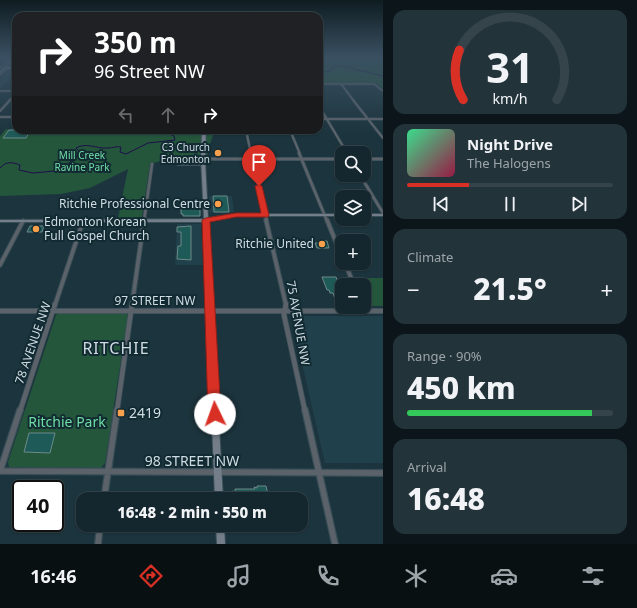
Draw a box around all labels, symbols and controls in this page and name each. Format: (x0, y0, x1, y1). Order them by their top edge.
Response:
text: 350 m (94, 23, 177, 61)
icon: right (28, 28, 80, 80)
text: 31 (486, 39, 534, 95)
text: 96 Street NW (94, 59, 205, 83)
text: km/h (492, 89, 528, 108)
icon: left (115, 104, 137, 126)
icon: ahead (157, 104, 179, 126)
icon: right (199, 104, 221, 126)
text: Night Drive (467, 134, 553, 154)
place label: C3 Church Edmonton (161, 140, 210, 166)
pin (242, 145, 276, 186)
map controls (335, 146, 371, 314)
button: search (335, 146, 371, 182)
park label: Mill Creek Ravine Park (54, 148, 110, 174)
marker: C3 Church Edmonton (213, 148, 223, 158)
icon: arrive (248, 151, 270, 173)
text: The Halogens (467, 154, 551, 172)
button: layers (335, 190, 371, 226)
icon: previous (430, 193, 452, 215)
icon: pause (499, 193, 521, 215)
icon: next (568, 193, 590, 215)
place label: Ritchie Professional Centre (59, 195, 210, 212)
marker: Ritchie Professional Centre (213, 199, 223, 209)
place label: Edmonton Korean Full Gospel Church (44, 213, 149, 244)
marker: Edmonton Korean Full Gospel Church (31, 224, 41, 234)
button: + (335, 234, 371, 270)
place label: Ritchie United (235, 235, 314, 252)
marker: Ritchie United (317, 239, 327, 249)
text: Climate (407, 248, 453, 266)
text: 21.5° (473, 268, 547, 309)
text: − (407, 274, 420, 304)
text: + (600, 274, 613, 304)
button: − (335, 278, 371, 314)
street label: 75 AVENUE NW (283, 279, 314, 367)
street label: 97 STREET NW (115, 292, 196, 309)
street label: 78 AVENUE NW (11, 299, 55, 386)
district label: RITCHIE (82, 337, 150, 359)
text: Range · 90% (407, 347, 482, 365)
text: 450 km (407, 367, 516, 408)
position arrow (194, 393, 236, 435)
place label: 2419 (129, 403, 161, 422)
marker: 2419 (116, 408, 126, 418)
park label: Ritchie Park (28, 412, 106, 431)
street label: 98 STREET NW (145, 451, 239, 470)
text: Arrival (407, 458, 447, 476)
text: 16:48 (407, 478, 485, 519)
speed limit sign: 40 (12, 480, 64, 532)
text: 16:48 · 2 min · 550 m (117, 502, 267, 522)
icon: directions (137, 562, 165, 590)
icon: music (225, 562, 253, 590)
icon: phone (314, 562, 342, 590)
icon: climate (402, 562, 430, 590)
icon: car (490, 562, 518, 590)
icon: filters (579, 562, 607, 590)
text: 16:46 (30, 564, 76, 588)

